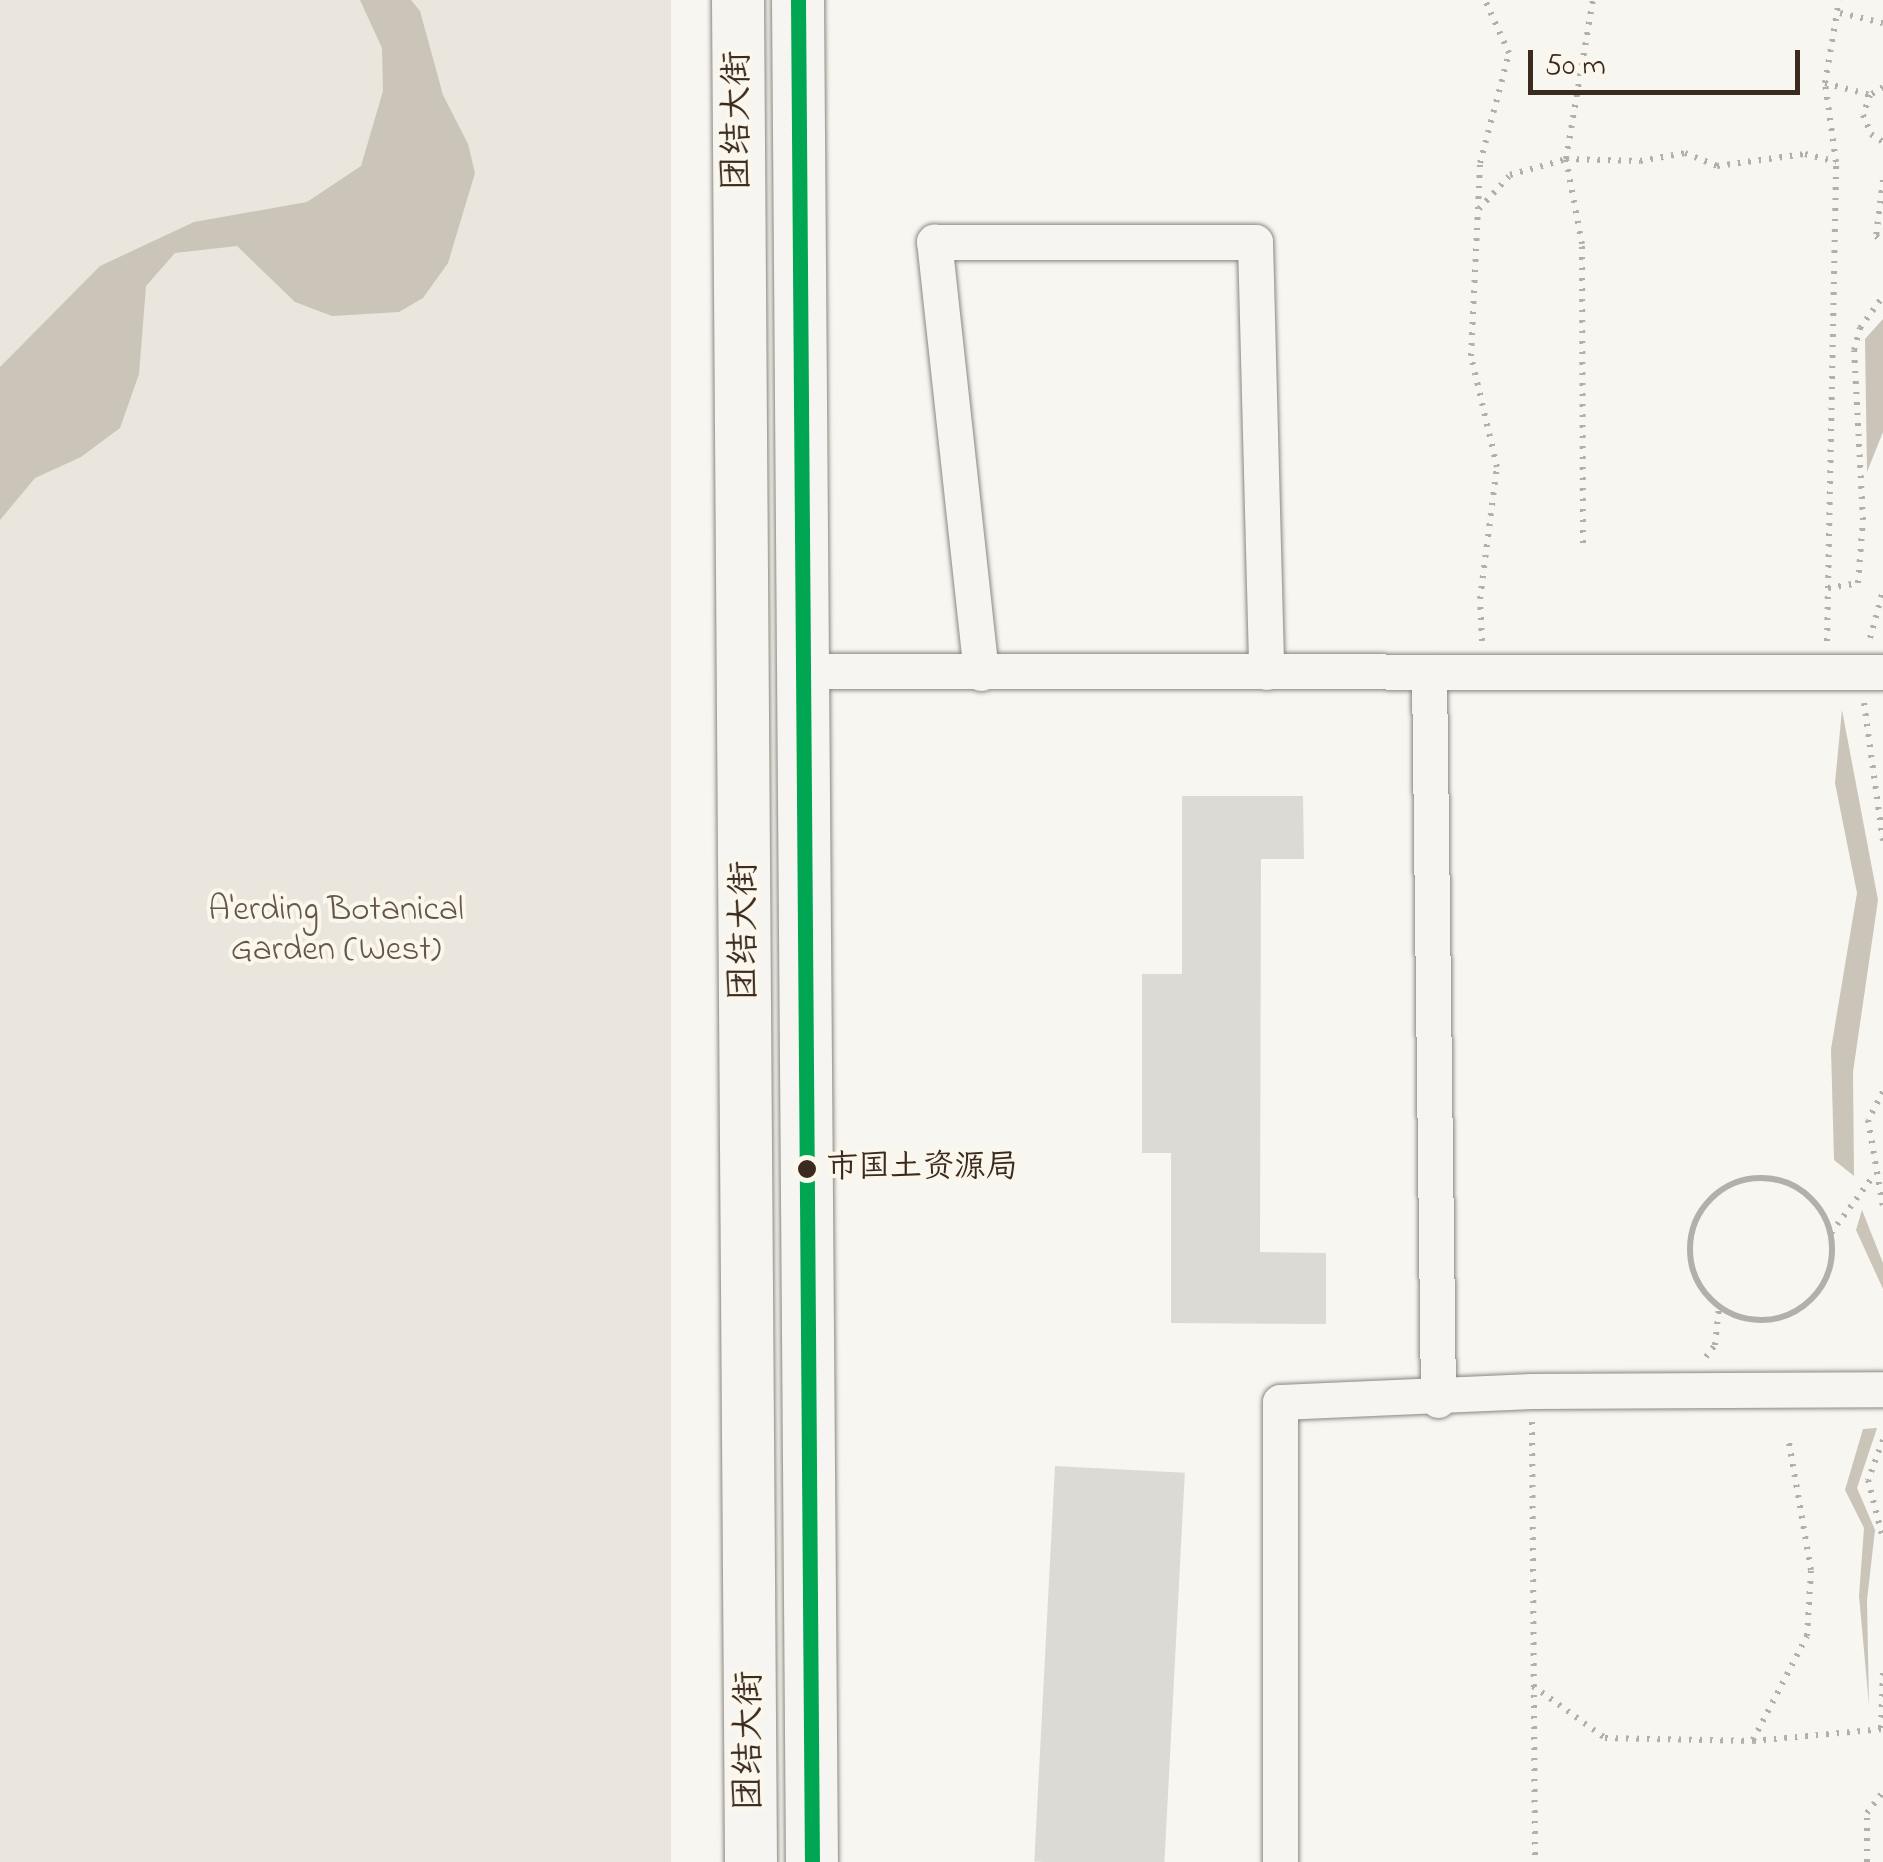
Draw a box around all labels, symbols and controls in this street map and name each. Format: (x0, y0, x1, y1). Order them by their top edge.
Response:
scale bar (1533, 30, 1806, 92)
text: 50 m (1545, 45, 1606, 89)
street label: 团结大街 (718, 51, 760, 191)
street label: 团结大街 (725, 861, 767, 1001)
park label: A'erding Botanical Garden (West) (208, 890, 464, 972)
place label: 市国土资源局 (826, 1150, 1018, 1188)
marker: 市国土资源局 (797, 1159, 817, 1179)
street label: 团结大街 (730, 1671, 772, 1811)

